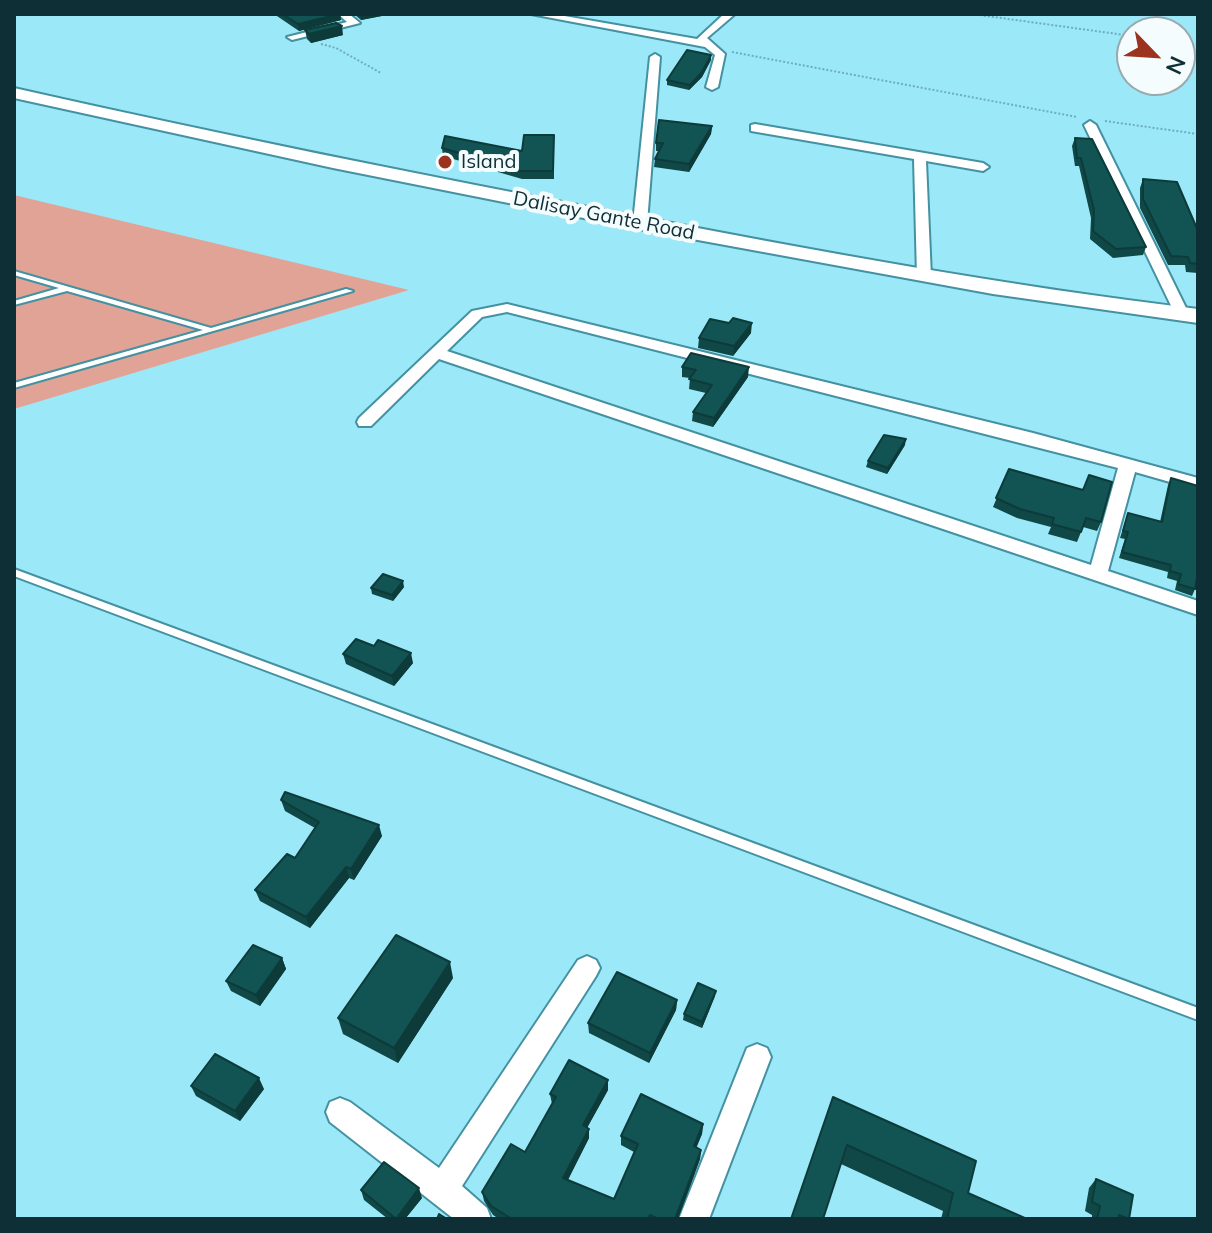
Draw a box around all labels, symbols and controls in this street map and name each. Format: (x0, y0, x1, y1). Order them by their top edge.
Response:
north arrow (1116, 16, 1196, 96)
text: N (1160, 52, 1192, 79)
place label: Island (461, 150, 517, 174)
marker: Island (436, 153, 454, 171)
street label: Dalisay Gante Road (511, 187, 697, 245)

